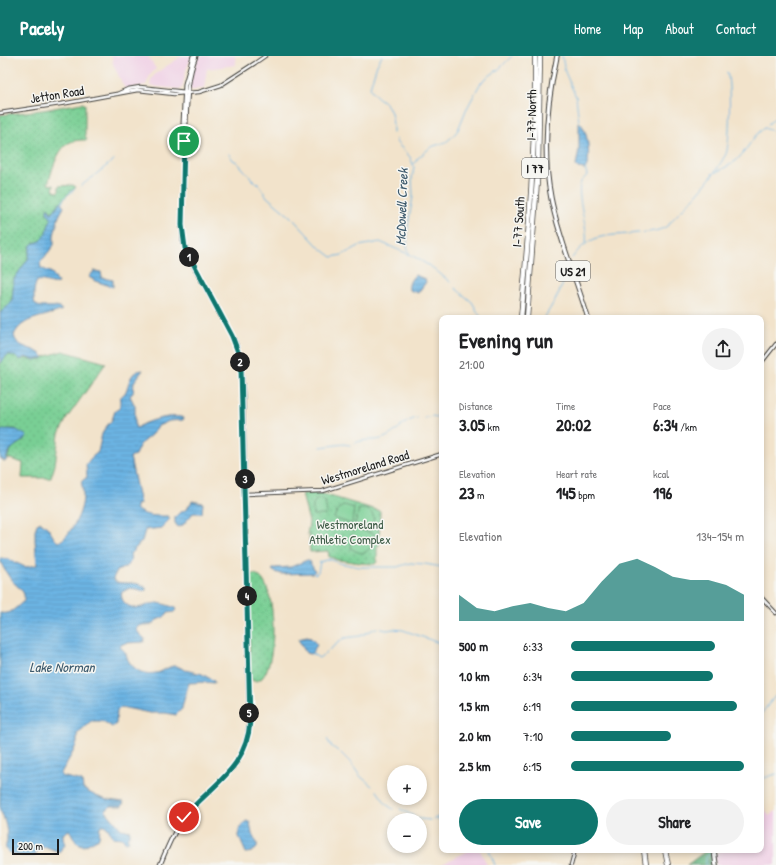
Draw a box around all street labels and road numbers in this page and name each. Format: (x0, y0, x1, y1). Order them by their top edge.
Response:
street label: Jetton Road (29, 81, 85, 107)
street label: I-77 North (522, 89, 540, 141)
road number: I 77 (522, 158, 548, 178)
street label: I-77 South (507, 196, 529, 248)
road number: US 21 (556, 261, 590, 281)
street label: Westmoreland Road (319, 445, 411, 489)

